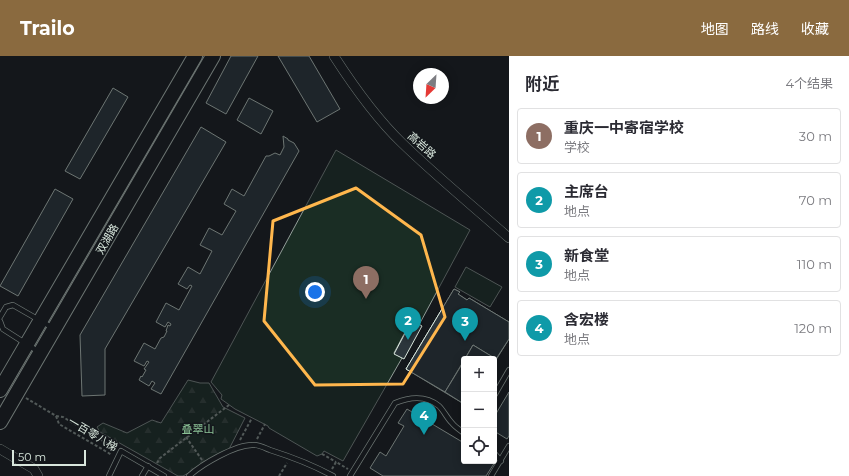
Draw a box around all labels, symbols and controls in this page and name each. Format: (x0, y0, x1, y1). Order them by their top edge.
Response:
text: Trailo (20, 17, 75, 40)
text: 地图 (701, 20, 729, 38)
text: 路线 (751, 20, 779, 38)
text: 收藏 (801, 20, 829, 38)
north arrow (413, 68, 449, 104)
text: 附近 (525, 74, 559, 94)
text: 4个结果 (785, 75, 833, 91)
text: 重庆一中寄宿学校 (564, 118, 684, 137)
text: 1 (536, 128, 542, 144)
text: 30 m (799, 128, 832, 144)
street label: 高岩路 (405, 129, 439, 161)
text: 学校 (564, 139, 590, 155)
text: 主席台 (564, 182, 609, 201)
text: 2 (535, 192, 543, 208)
text: 70 m (799, 192, 832, 208)
text: 地点 (564, 203, 590, 219)
street label: 双湖路 (93, 221, 121, 257)
text: 新食堂 (564, 246, 609, 265)
text: 3 (535, 256, 543, 272)
text: 110 m (797, 256, 832, 272)
pin: 1 (353, 266, 379, 299)
text: 地点 (564, 267, 590, 283)
your location (305, 282, 325, 302)
pin: 2 (395, 307, 421, 340)
pin: 3 (452, 308, 478, 341)
text: 含宏楼 (564, 310, 609, 329)
text: 4 (535, 320, 543, 336)
text: 120 m (794, 320, 832, 336)
text: 地点 (564, 331, 590, 347)
map controls (461, 356, 497, 464)
button: + (461, 356, 497, 392)
button: − (461, 392, 497, 428)
pin: 4 (411, 402, 437, 435)
street label: 一百零八梯 (66, 414, 120, 454)
park label: 叠翠山 (182, 422, 215, 436)
button: locate (461, 428, 497, 464)
scale bar (12, 448, 86, 467)
text: 50 m (18, 450, 46, 464)

